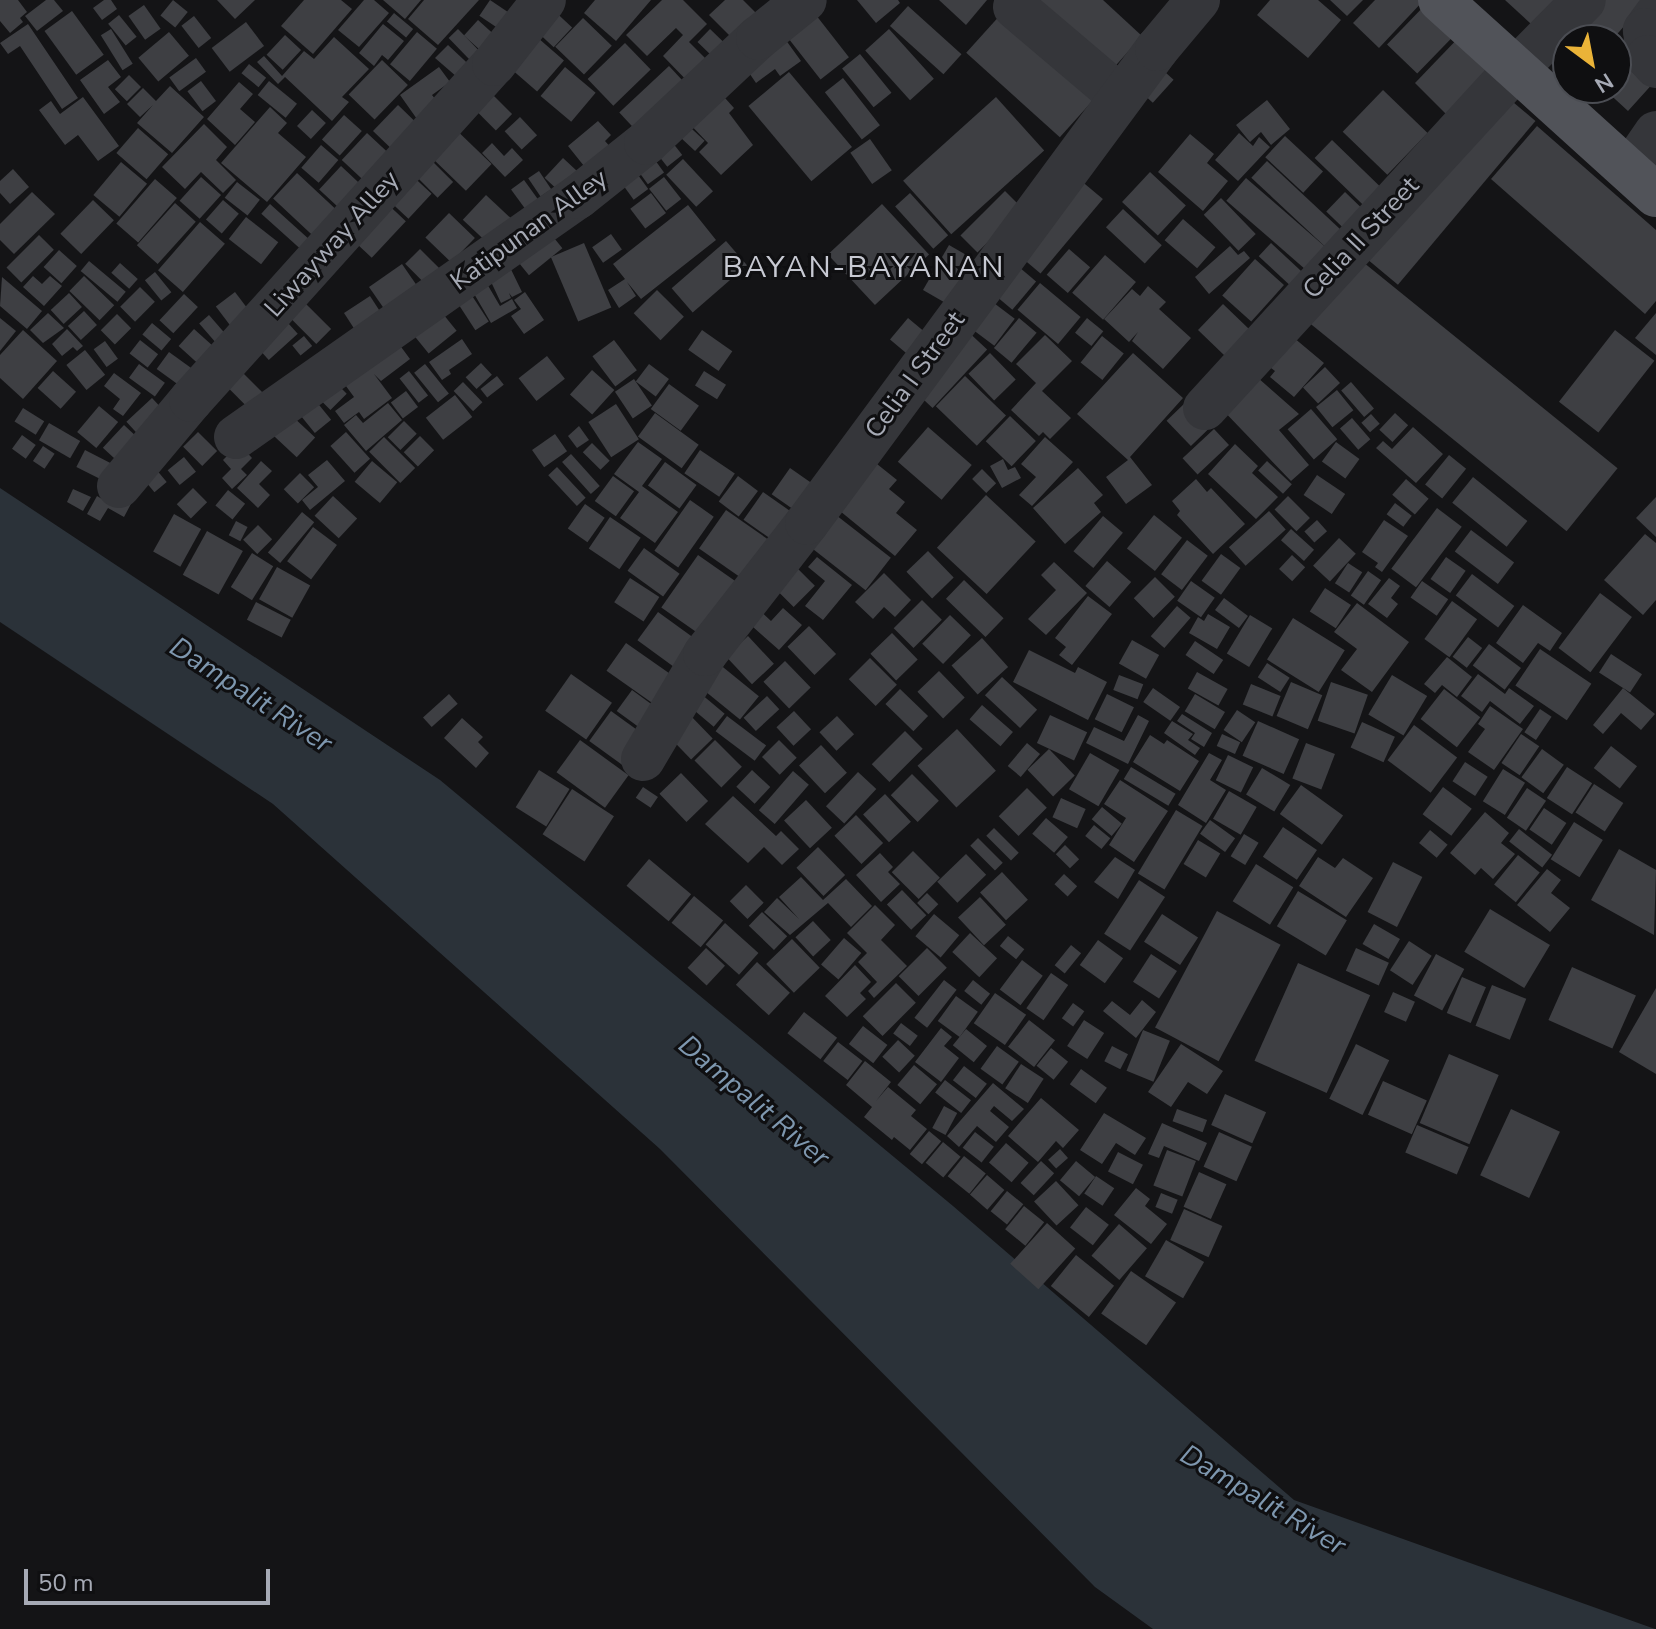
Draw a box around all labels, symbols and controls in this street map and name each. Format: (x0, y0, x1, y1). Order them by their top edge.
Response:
north arrow (1552, 24, 1632, 104)
text: N (1589, 66, 1619, 100)
street label: Katipunan Alley (445, 163, 613, 297)
street label: Liwayway Alley (258, 165, 406, 323)
street label: Celia II Street (1297, 170, 1425, 306)
district label: BAYAN-BAYANAN (723, 250, 1005, 286)
street label: Celia I Street (859, 306, 971, 444)
water label: Dampalit River (163, 630, 339, 760)
water label: Dampalit River (672, 1028, 836, 1174)
water label: Dampalit River (1174, 1437, 1352, 1563)
scale bar (28, 1553, 274, 1603)
text: 50 m (38, 1567, 94, 1599)

